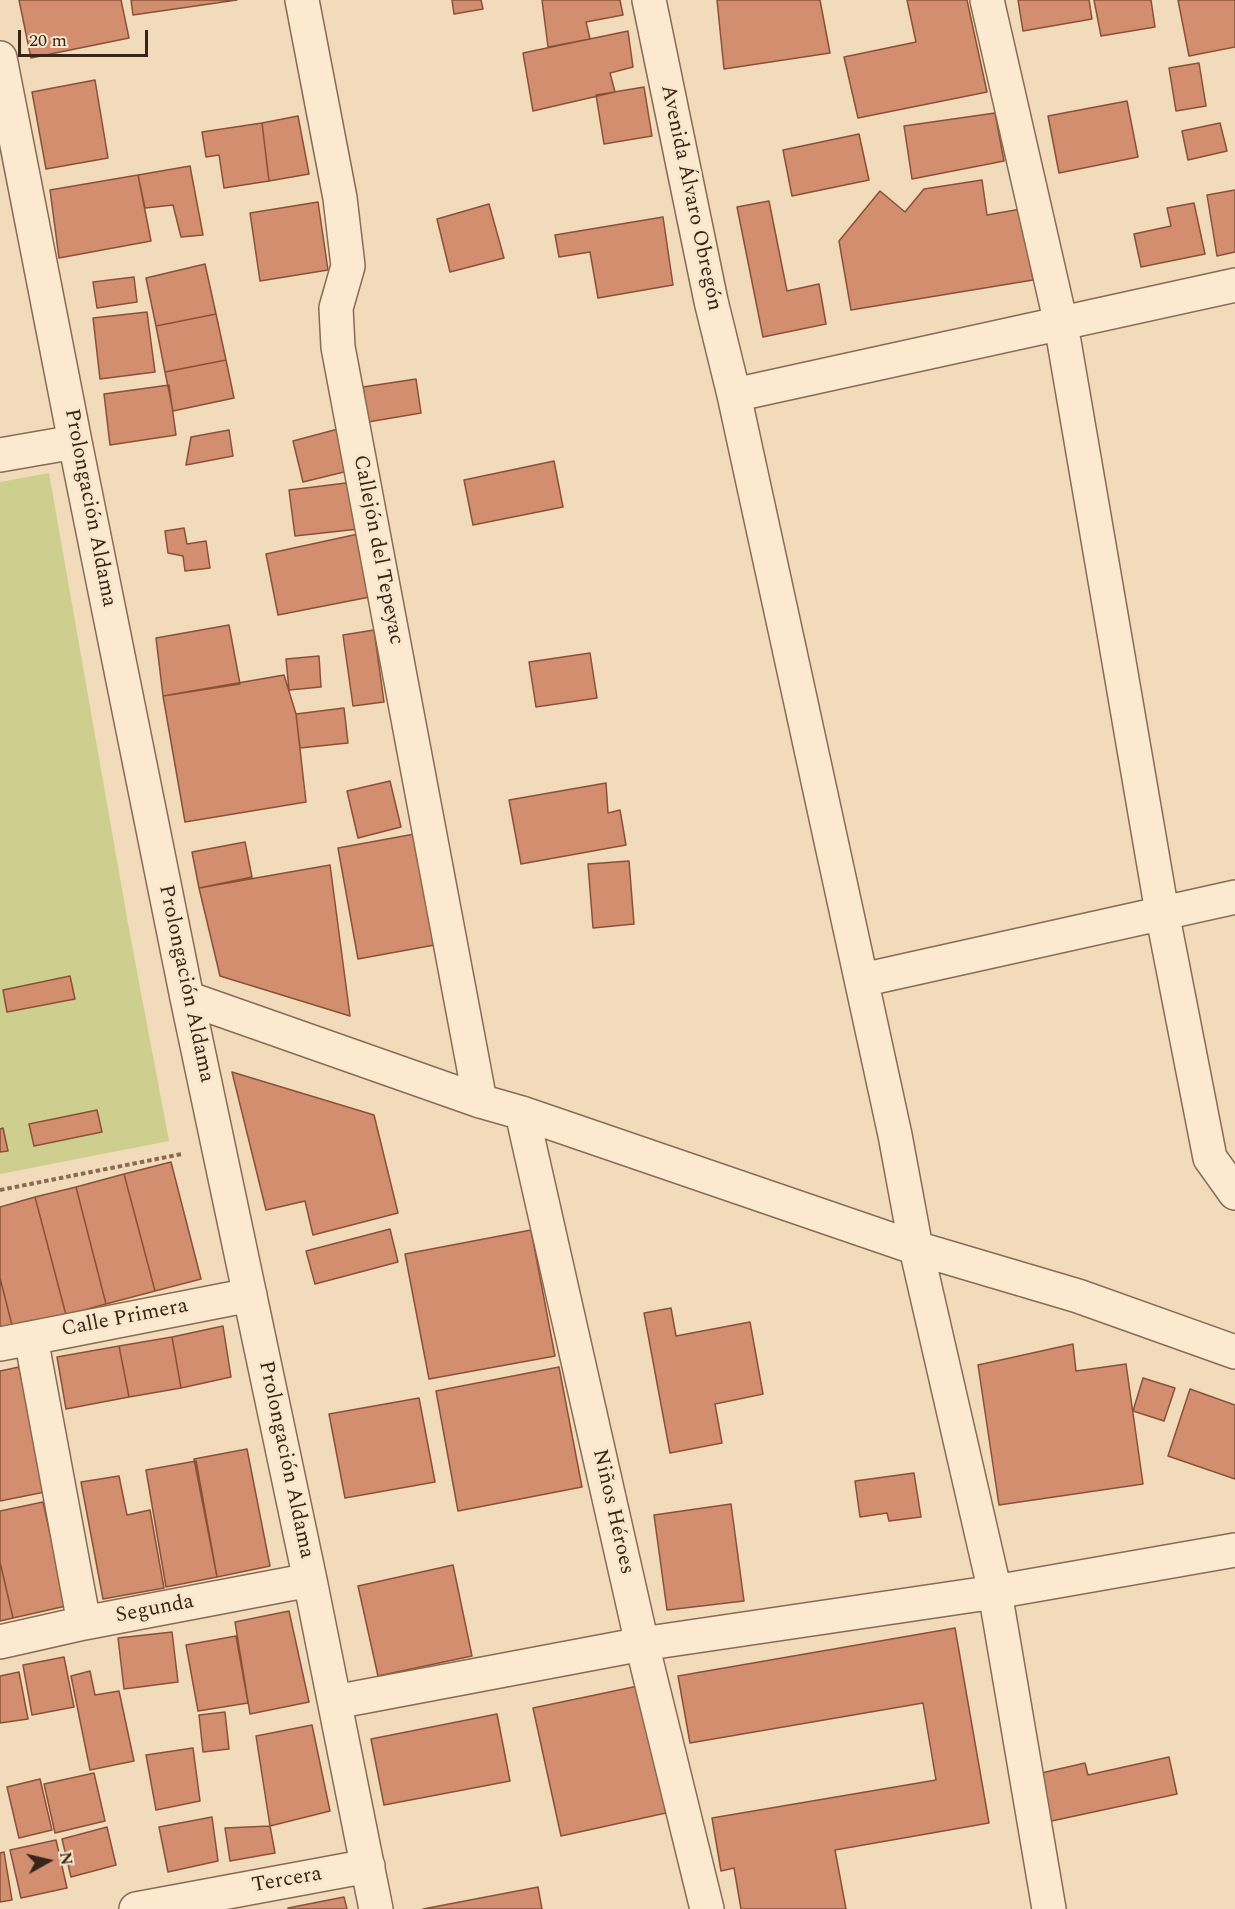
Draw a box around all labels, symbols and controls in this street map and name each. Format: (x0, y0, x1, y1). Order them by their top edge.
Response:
scale bar (21, 18, 152, 56)
text: 20 m (29, 27, 67, 54)
street label: Avenida Álvaro Obregón (654, 83, 726, 313)
street label: Prolongación Aldama (57, 407, 121, 609)
street label: Callejón del Tepeyac (346, 453, 408, 647)
street label: Prolongación Aldama (152, 883, 218, 1085)
street label: Calle Primera (60, 1294, 190, 1344)
street label: Prolongación Aldama (252, 1359, 318, 1561)
street label: Niños Héroes (585, 1447, 639, 1577)
street label: Segunda (114, 1590, 196, 1630)
north arrow (18, 1831, 78, 1891)
text: N (53, 1850, 79, 1867)
street label: Tercera (250, 1862, 324, 1900)

